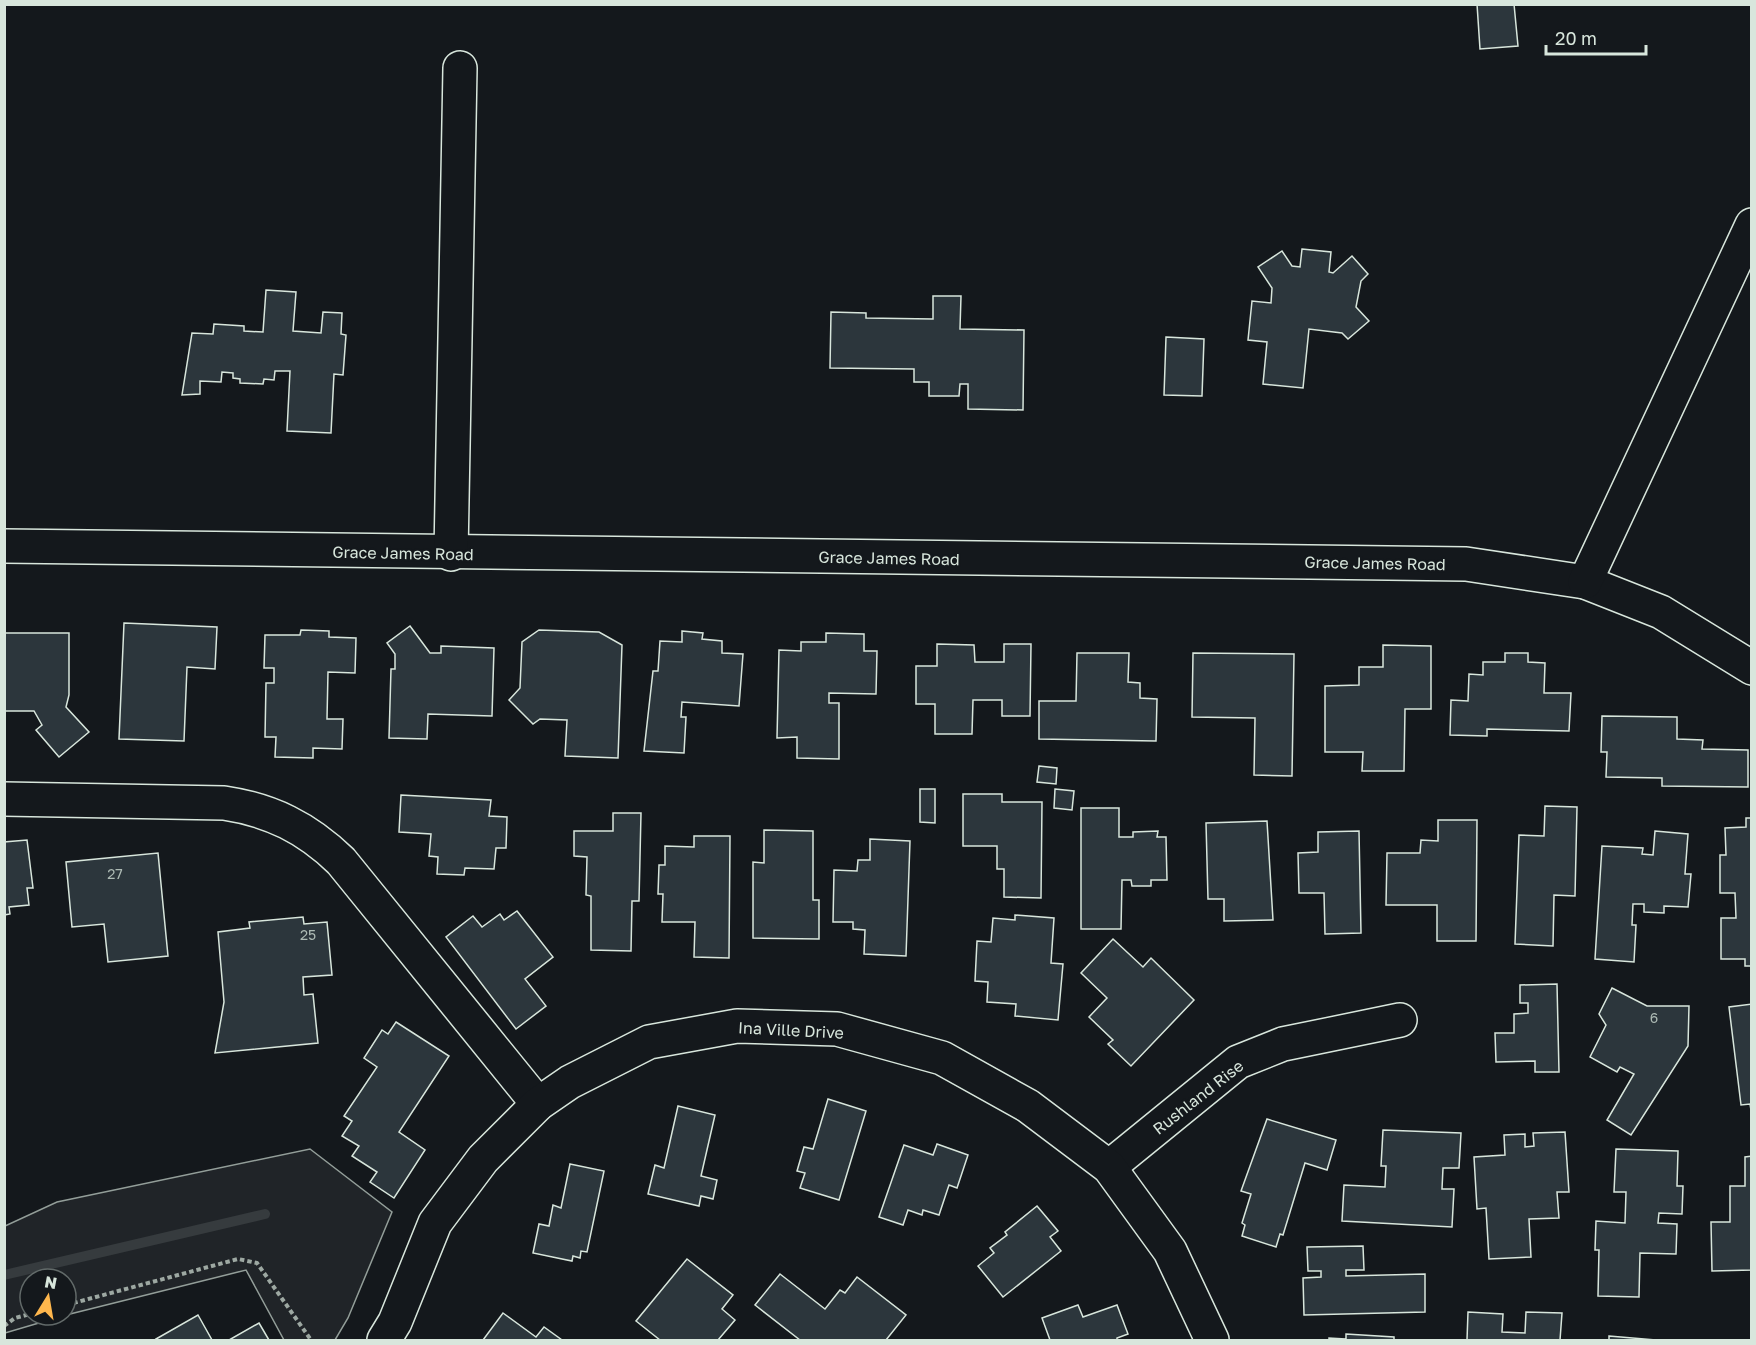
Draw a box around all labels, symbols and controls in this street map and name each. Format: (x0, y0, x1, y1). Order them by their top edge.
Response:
scale bar (1546, 18, 1646, 56)
text: 20 m (1555, 27, 1597, 49)
street label: Grace James Road (332, 542, 474, 564)
street label: Grace James Road (818, 547, 960, 569)
street label: Grace James Road (1304, 552, 1446, 574)
house number: 27 (107, 865, 123, 882)
house number: 25 (300, 926, 316, 943)
house number: 6 (1650, 1009, 1658, 1026)
street label: Ina Ville Drive (738, 1017, 844, 1043)
street label: Rushland Rise (1149, 1055, 1247, 1139)
north arrow (18, 1267, 78, 1327)
text: N (43, 1271, 59, 1293)

